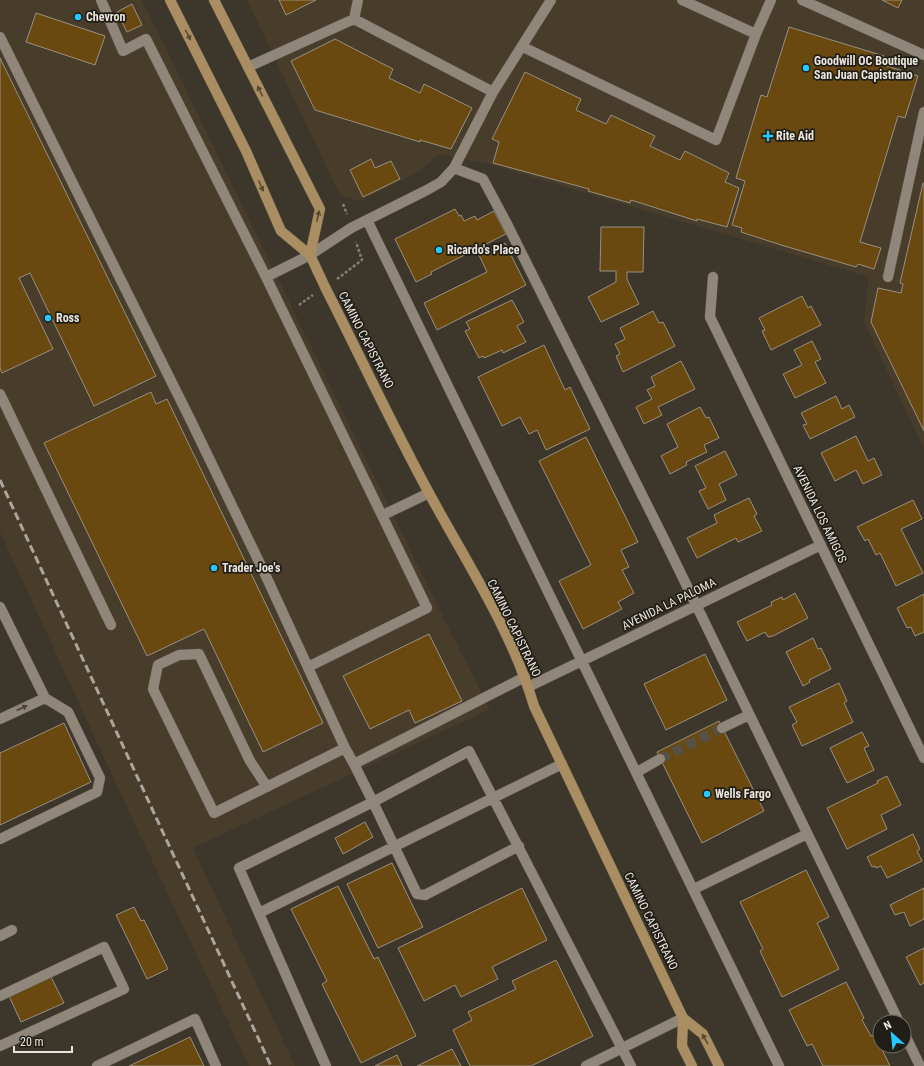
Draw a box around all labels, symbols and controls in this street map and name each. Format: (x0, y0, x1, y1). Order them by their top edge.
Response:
place label: Chevron (86, 10, 126, 24)
marker: Chevron (73, 12, 83, 22)
one-way arrow (185, 29, 191, 41)
place label: Goodwill OC Boutique San Juan Capistrano (814, 54, 918, 82)
marker: Goodwill OC Boutique San Juan Capistrano (801, 63, 811, 73)
one-way arrow (257, 86, 263, 97)
place label: Rite Aid (776, 129, 814, 143)
marker: Rite Aid (763, 131, 773, 141)
one-way arrow (259, 181, 265, 193)
one-way arrow (316, 210, 322, 223)
place label: Ricardo's Place (447, 243, 520, 257)
marker: Ricardo's Place (434, 245, 444, 255)
street label: CAMINO CAPISTRANO (335, 289, 397, 391)
place label: Ross (56, 311, 80, 325)
marker: Ross (43, 313, 53, 323)
street label: AVENIDA LOS AMIGOS (790, 463, 850, 565)
place label: Trader Joe's (222, 561, 281, 575)
marker: Trader Joe's (209, 563, 219, 573)
street label: AVENIDA LA PALOMA (620, 575, 718, 633)
street label: CAMINO CAPISTRANO (484, 577, 544, 679)
one-way arrow (17, 705, 28, 711)
place label: Wells Fargo (715, 787, 771, 801)
marker: Wells Fargo (702, 789, 712, 799)
street label: CAMINO CAPISTRANO (621, 870, 681, 972)
north arrow (872, 1014, 912, 1054)
text: N (882, 1018, 894, 1033)
scale bar (14, 1028, 72, 1054)
one-way arrow (702, 1033, 709, 1045)
text: 20 m (20, 1035, 44, 1049)

